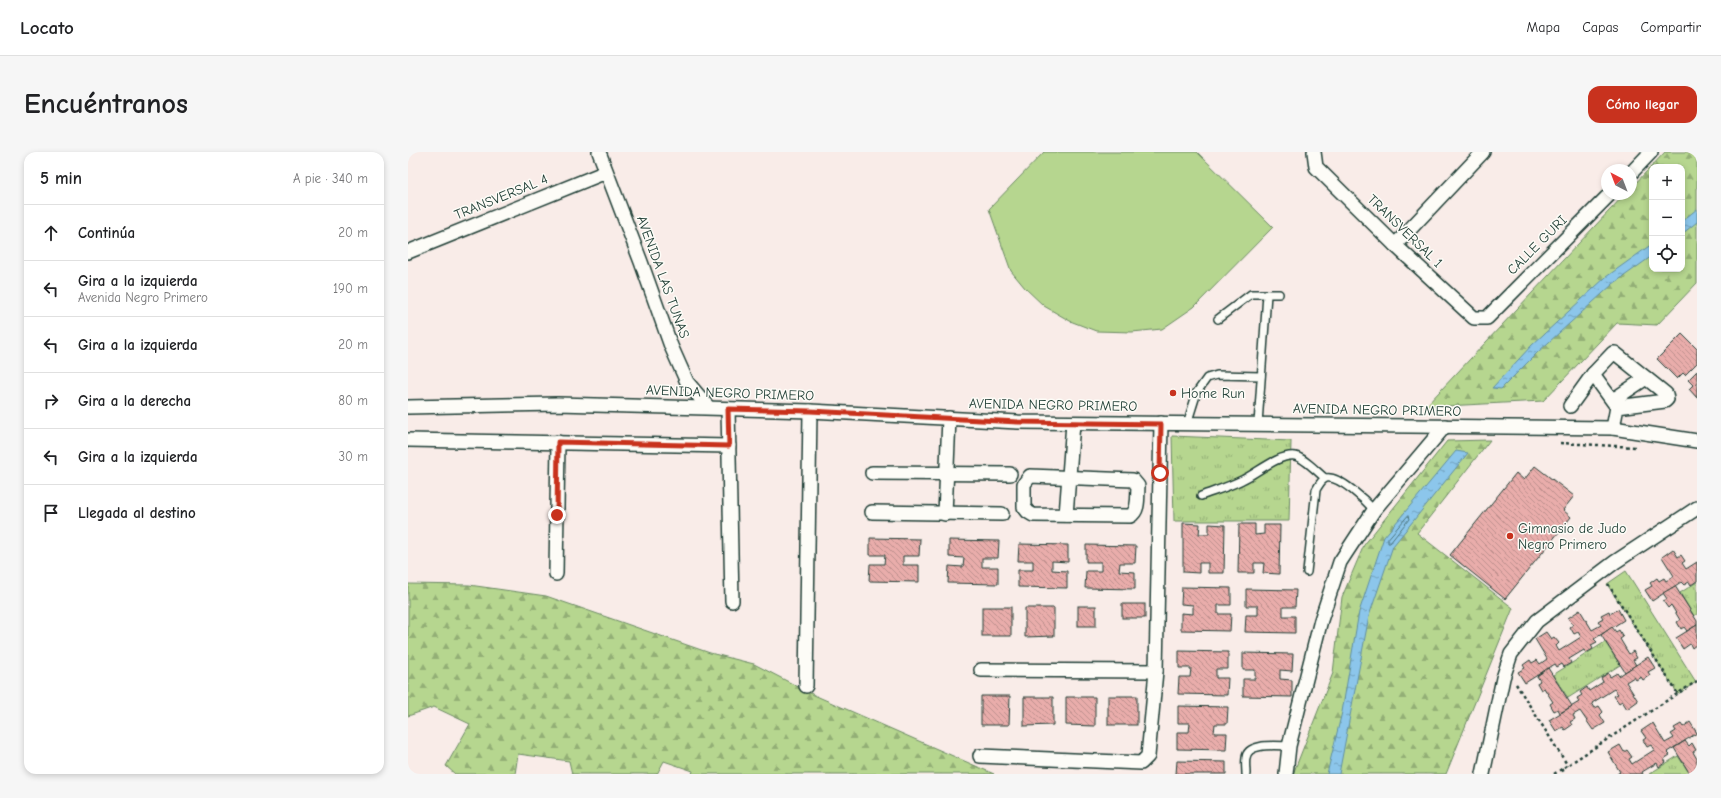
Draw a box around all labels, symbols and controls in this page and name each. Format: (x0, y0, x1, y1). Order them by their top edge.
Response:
text: Locato (20, 17, 74, 39)
text: Mapa (1527, 19, 1560, 36)
text: Capas (1582, 19, 1618, 36)
text: Compartir (1640, 19, 1701, 36)
button: Cómo llegar (1588, 86, 1697, 123)
text: Encuéntranos (24, 88, 188, 120)
north arrow (1601, 164, 1637, 200)
map controls (1649, 164, 1685, 272)
button: + (1649, 164, 1685, 200)
text: 5 min (40, 169, 82, 188)
street label: TRANSVERSAL 4 (452, 170, 550, 223)
text: A pie · 340 m (293, 171, 368, 186)
street label: TRANSVERSAL 1 (1364, 191, 1446, 271)
button: − (1649, 200, 1685, 236)
street label: CALLE GURI (1504, 212, 1570, 278)
street label: AVENIDA LAS TUNAS (633, 213, 693, 341)
icon: ahead (40, 222, 62, 244)
text: Continúa (78, 224, 135, 242)
text: 20 m (338, 225, 368, 240)
button: locate (1649, 236, 1685, 272)
text: Gira a la izquierda (78, 272, 198, 290)
icon: left (40, 278, 62, 300)
text: 190 m (333, 281, 368, 296)
text: Avenida Negro Primero (78, 290, 208, 305)
icon: left (40, 334, 62, 356)
text: Gira a la izquierda (78, 336, 198, 354)
text: 20 m (338, 337, 368, 352)
street label: AVENIDA NEGRO PRIMERO (645, 382, 815, 404)
place label: Home Run (1181, 385, 1245, 402)
marker: Home Run (1168, 388, 1178, 398)
icon: right (40, 390, 62, 412)
text: Gira a la derecha (78, 392, 191, 410)
text: 80 m (338, 393, 368, 408)
street label: AVENIDA NEGRO PRIMERO (969, 395, 1137, 415)
street label: AVENIDA NEGRO PRIMERO (1293, 400, 1461, 420)
icon: left (40, 446, 62, 468)
text: Gira a la izquierda (78, 448, 198, 466)
text: 30 m (338, 449, 368, 464)
route start (1151, 464, 1169, 482)
icon: arrive (40, 502, 62, 524)
text: Llegada al destino (78, 504, 196, 522)
route end (548, 506, 566, 524)
place label: Gimnasio de Judo Negro Primero (1518, 520, 1626, 553)
marker: Gimnasio de Judo Negro Primero (1505, 531, 1515, 541)

